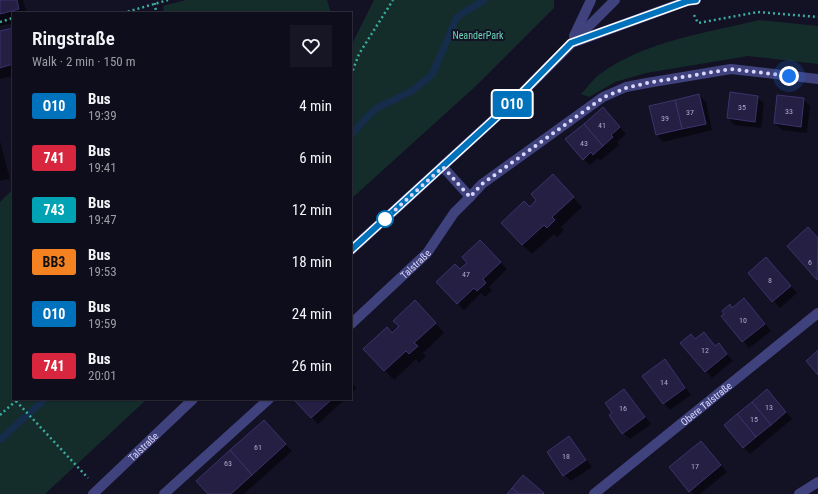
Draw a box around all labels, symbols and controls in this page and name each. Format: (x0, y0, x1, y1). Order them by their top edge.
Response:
button: heart (290, 25, 332, 67)
text: Ringstraße (32, 27, 115, 50)
park label: NeanderPark (452, 30, 504, 41)
text: Walk · 2 min · 150 m (32, 54, 136, 69)
your location (779, 66, 799, 86)
text: Bus (88, 90, 111, 108)
line badge: O10 (489, 91, 535, 117)
text: O10 (501, 96, 523, 112)
text: 4 min (299, 97, 332, 115)
text: O10 (43, 98, 65, 114)
house number: 35 (738, 103, 746, 112)
house number: 33 (785, 107, 793, 116)
text: 19:39 (88, 108, 117, 123)
house number: 37 (686, 108, 694, 117)
house number: 39 (661, 114, 669, 123)
house number: 41 (598, 121, 606, 130)
house number: 43 (580, 139, 588, 148)
text: Bus (88, 142, 111, 160)
text: 6 min (299, 149, 332, 167)
text: 741 (43, 150, 65, 166)
text: 19:41 (88, 160, 117, 175)
text: Bus (88, 194, 111, 212)
text: 12 min (292, 201, 332, 219)
text: 743 (43, 202, 65, 218)
unlabelled marker (376, 210, 394, 228)
text: 19:47 (88, 212, 117, 227)
text: Bus (88, 246, 111, 264)
street label: Talstraße (398, 248, 434, 281)
text: 18 min (292, 253, 332, 271)
text: BB3 (43, 254, 65, 270)
house number: 6 (808, 258, 812, 267)
text: 19:53 (88, 264, 117, 279)
house number: 47 (462, 270, 470, 279)
house number: 8 (768, 276, 772, 285)
text: Bus (88, 298, 111, 316)
text: 24 min (292, 305, 332, 323)
text: O10 (43, 306, 65, 322)
text: 19:59 (88, 316, 117, 331)
house number: 10 (739, 316, 747, 325)
house number: 12 (701, 346, 709, 355)
text: Bus (88, 350, 111, 368)
text: 26 min (292, 357, 332, 375)
text: 741 (43, 358, 65, 374)
text: 20:01 (88, 368, 117, 383)
house number: 14 (660, 378, 668, 387)
street label: Obere Talstraße (679, 380, 734, 428)
house number: 13 (765, 403, 773, 412)
house number: 16 (619, 404, 627, 413)
house number: 15 (750, 415, 758, 424)
street label: Talstraße (126, 430, 161, 464)
house number: 61 (254, 443, 262, 452)
house number: 18 (562, 452, 570, 461)
house number: 63 (224, 459, 232, 468)
house number: 17 (691, 462, 699, 471)

